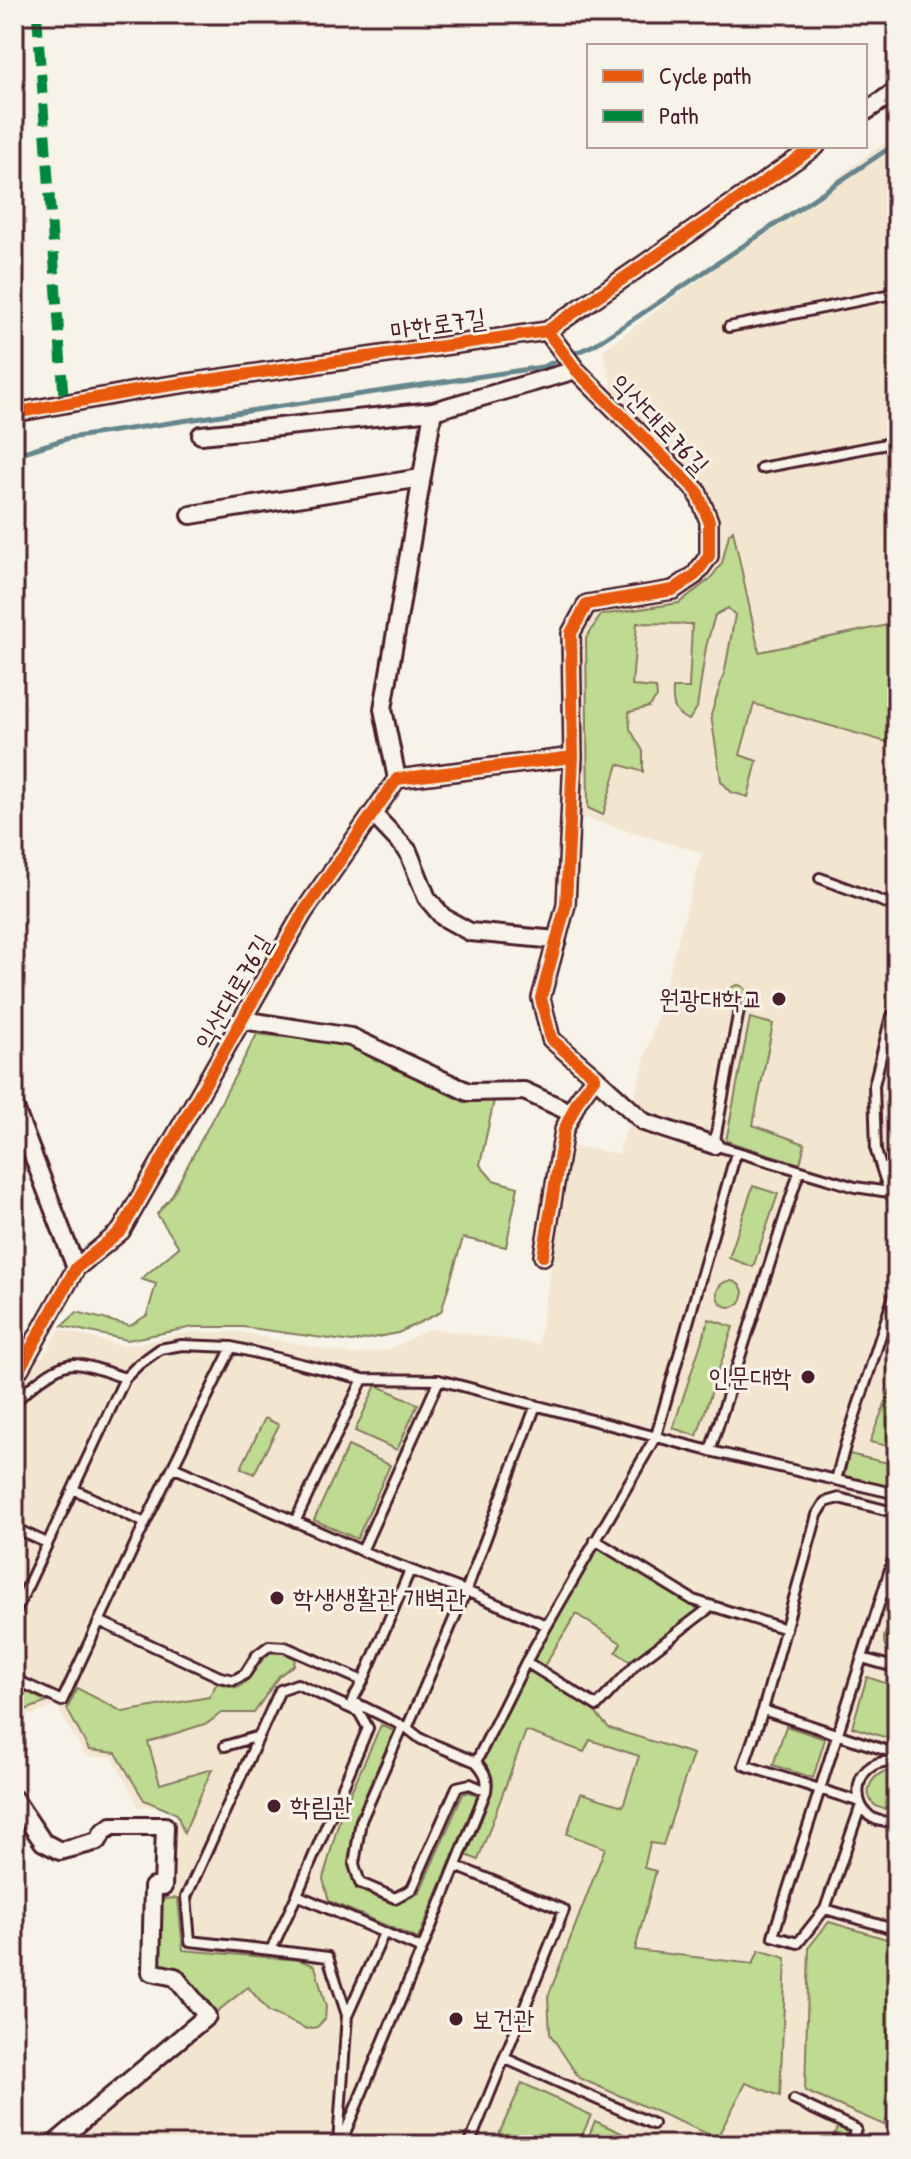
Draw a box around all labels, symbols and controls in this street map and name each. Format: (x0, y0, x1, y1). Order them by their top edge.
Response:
legend (587, 44, 867, 148)
text: Cycle path (659, 59, 751, 91)
text: Path (659, 99, 698, 131)
street label: 마한로7길 (388, 299, 488, 348)
street label: 익산대로76길 (603, 366, 717, 482)
street label: 익산대로76길 (185, 928, 280, 1056)
place label: 원광대학교 (658, 981, 763, 1016)
marker: 원광대학교 (770, 990, 788, 1008)
place label: 인문대학 (708, 1359, 792, 1394)
marker: 인문대학 (799, 1368, 817, 1386)
place label: 학생생활관 개벽관 (293, 1580, 466, 1615)
marker: 학생생활관 개벽관 (268, 1589, 286, 1607)
place label: 학림관 (290, 1788, 353, 1823)
marker: 학림관 (265, 1797, 283, 1815)
place label: 보건관 (472, 2001, 535, 2036)
marker: 보건관 (447, 2010, 465, 2028)

